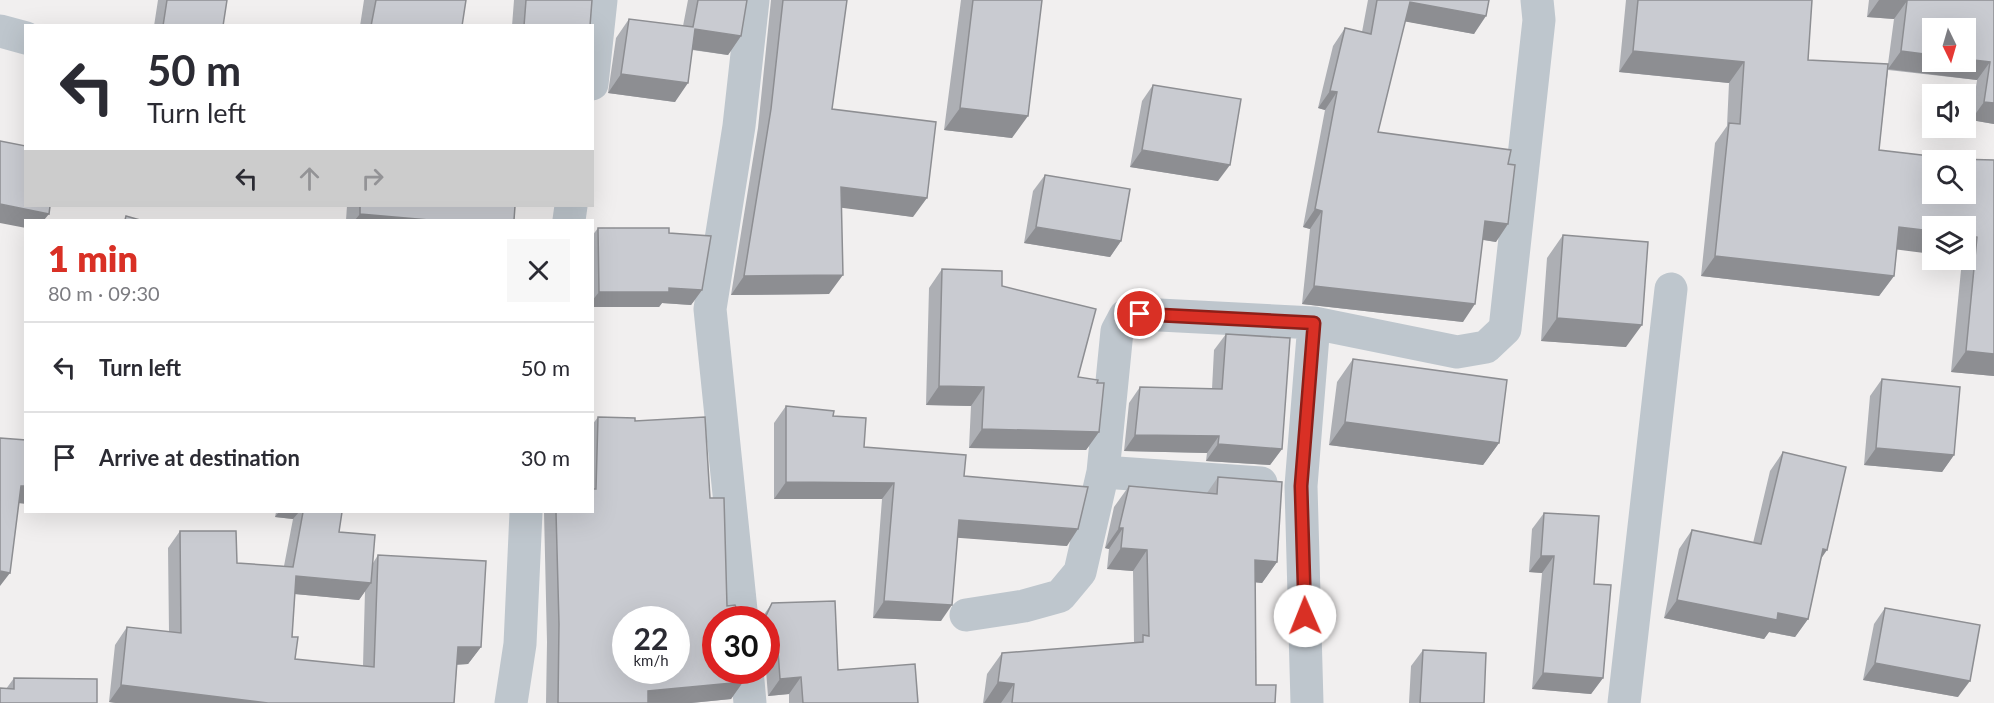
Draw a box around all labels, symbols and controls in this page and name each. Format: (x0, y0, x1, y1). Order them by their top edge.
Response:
north arrow (1922, 18, 1976, 72)
map controls (1922, 18, 1976, 270)
text: 50 m (147, 45, 241, 95)
icon: left (48, 48, 126, 126)
button: sound (1922, 84, 1976, 138)
text: Turn left (147, 96, 246, 129)
button: search (1922, 150, 1976, 204)
icon: left (230, 162, 263, 195)
icon: ahead (293, 162, 326, 195)
icon: right (356, 162, 389, 195)
button: layers (1922, 216, 1976, 270)
text: 1 min (48, 236, 138, 280)
button: close (507, 239, 570, 302)
text: 80 m · 09:30 (48, 281, 160, 305)
pin (1114, 288, 1165, 339)
icon: arrive (1123, 297, 1156, 330)
icon: left (48, 351, 81, 384)
text: Turn left (99, 354, 181, 381)
text: 50 m (521, 354, 570, 381)
icon: arrive (48, 441, 81, 474)
text: Arrive at destination (99, 444, 300, 471)
text: 30 m (521, 444, 570, 471)
position arrow (1273, 584, 1337, 648)
speed limit sign: 30 (702, 606, 780, 684)
text: 22 (634, 620, 668, 656)
text: km/h (633, 651, 669, 669)

